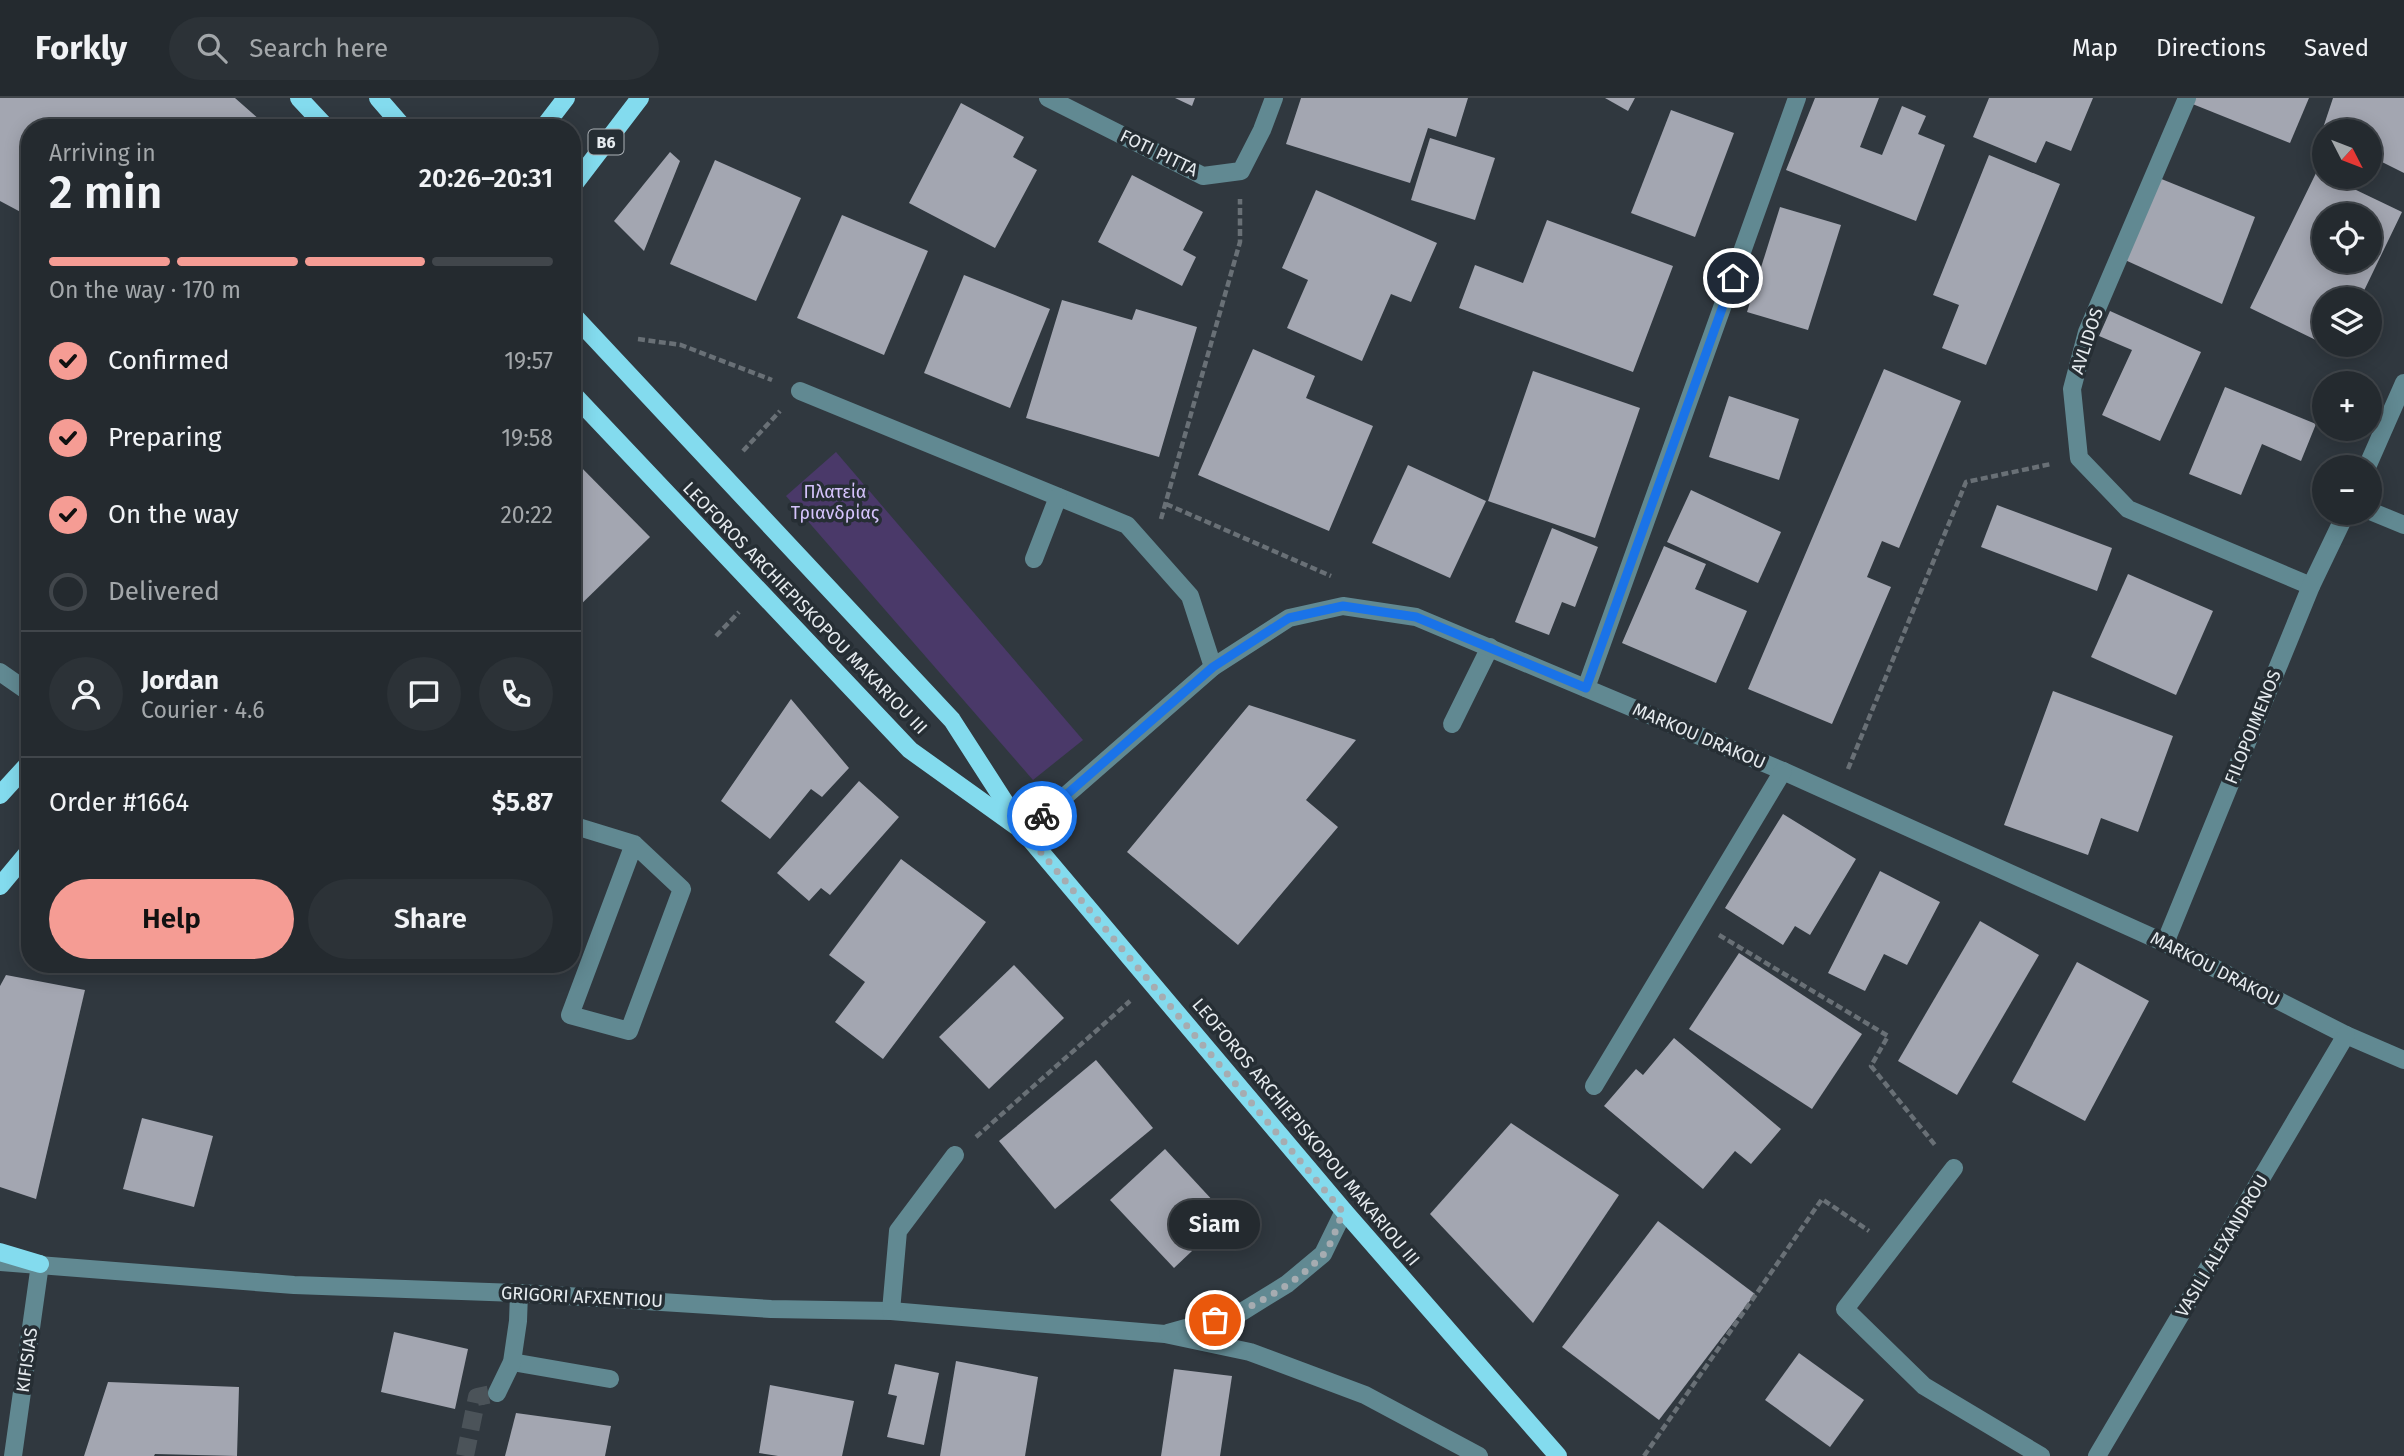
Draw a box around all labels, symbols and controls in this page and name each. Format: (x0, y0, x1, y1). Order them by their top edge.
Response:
search box (169, 17, 659, 80)
text: Forkly (35, 28, 127, 68)
icon: search (193, 29, 231, 67)
text: Search here (249, 33, 388, 64)
text: Map (2072, 34, 2118, 62)
text: Directions (2156, 34, 2266, 62)
text: Saved (2304, 34, 2369, 62)
north arrow (2312, 119, 2382, 189)
map controls (2312, 119, 2382, 525)
street label: FOTI PITTA (1117, 125, 1202, 181)
road number: B6 (588, 130, 624, 154)
text: Arriving in (49, 139, 156, 167)
text: 20:26–20:31 (419, 163, 553, 194)
text: 2 min (49, 165, 162, 220)
button: locate (2312, 203, 2382, 273)
pin (1703, 248, 1763, 308)
icon: home (1714, 259, 1752, 297)
text: On the way · 170 m (49, 276, 241, 304)
button: layers (2312, 287, 2382, 357)
street label: AVLIDOS (2066, 305, 2108, 377)
icon: check (49, 342, 87, 380)
text: Confirmed (108, 345, 229, 376)
text: 19:57 (504, 347, 553, 375)
button: + (2312, 371, 2382, 441)
icon: check (49, 419, 87, 457)
text: Preparing (108, 422, 221, 453)
text: 19:58 (501, 424, 553, 452)
button: − (2312, 455, 2382, 525)
street label: LEOFOROS ARCHIEPISKOPOU MAKARIOU III (678, 477, 932, 739)
park label: Πλατεία Τριανδρίας (791, 481, 880, 524)
icon: check (49, 496, 87, 534)
text: On the way (108, 499, 239, 530)
text: 20:22 (500, 501, 553, 529)
text: Delivered (108, 576, 220, 607)
button: person (49, 657, 123, 731)
button: chat (387, 657, 461, 731)
button: phone (479, 657, 553, 731)
text: Jordan (141, 665, 219, 696)
street label: FILOPOIMENOS (2220, 667, 2286, 787)
text: Courier · 4.6 (141, 696, 265, 724)
street label: MARKOU DRAKOU (1629, 698, 1769, 774)
courier (1007, 781, 1077, 851)
text: Order #1664 (49, 787, 189, 818)
text: $5.87 (492, 787, 553, 818)
icon: bike (1023, 797, 1061, 835)
button: Help (49, 879, 294, 959)
button: Share (308, 879, 553, 959)
street label: MARKOU DRAKOU (2147, 927, 2283, 1011)
street label: LEOFOROS ARCHIEPISKOPOU MAKARIOU III (1188, 994, 1424, 1270)
street label: VASILI ALEXANDROU (2171, 1171, 2273, 1321)
callout: Siam (1170, 1201, 1260, 1250)
text: Siam (1189, 1210, 1240, 1238)
street label: GRIGORI AFXENTIOU (500, 1282, 664, 1312)
pin (1185, 1290, 1245, 1350)
icon: bag (1196, 1301, 1234, 1339)
street label: KIFISIAS (12, 1326, 42, 1394)

